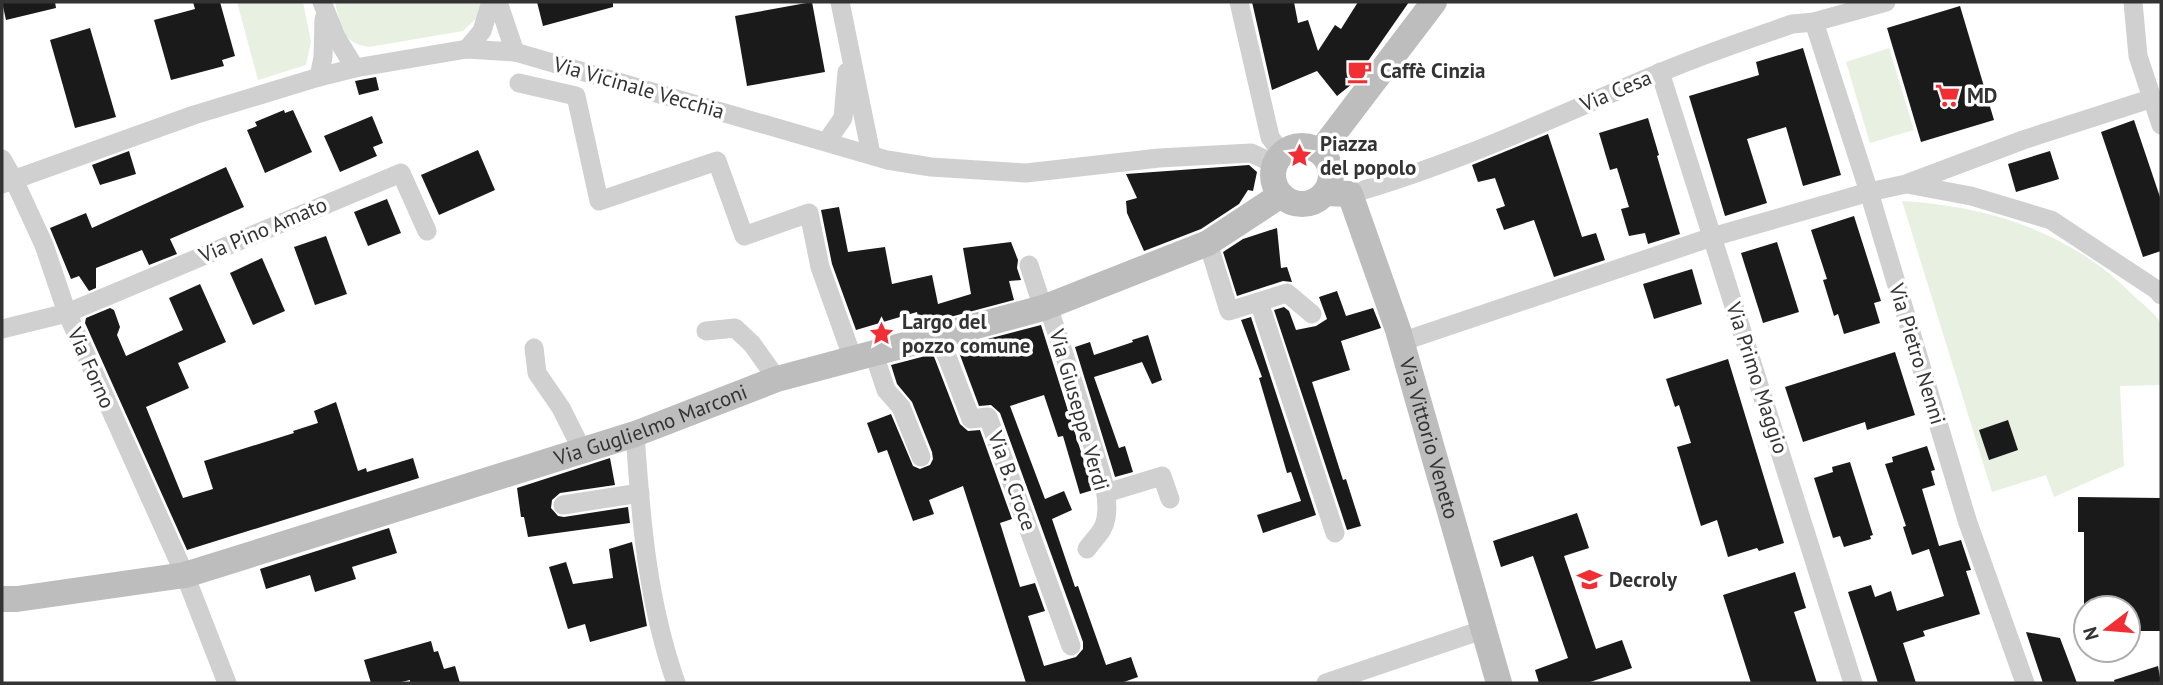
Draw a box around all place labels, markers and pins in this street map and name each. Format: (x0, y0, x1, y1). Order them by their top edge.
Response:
cafe icon: Caffè Cinzia (1346, 57, 1374, 85)
place label: Caffè Cinzia (1380, 57, 1486, 84)
supermarket icon: MD (1933, 82, 1961, 110)
place label: MD (1967, 82, 1997, 109)
place label: Piazza del popolo (1320, 130, 1416, 181)
place icon: Piazza del popolo (1286, 142, 1314, 170)
place label: Largo del pozzo comune (902, 308, 1030, 359)
place icon: Largo del pozzo comune (868, 320, 896, 348)
school or university icon: Decroly (1575, 566, 1603, 594)
place label: Decroly (1609, 566, 1678, 593)

